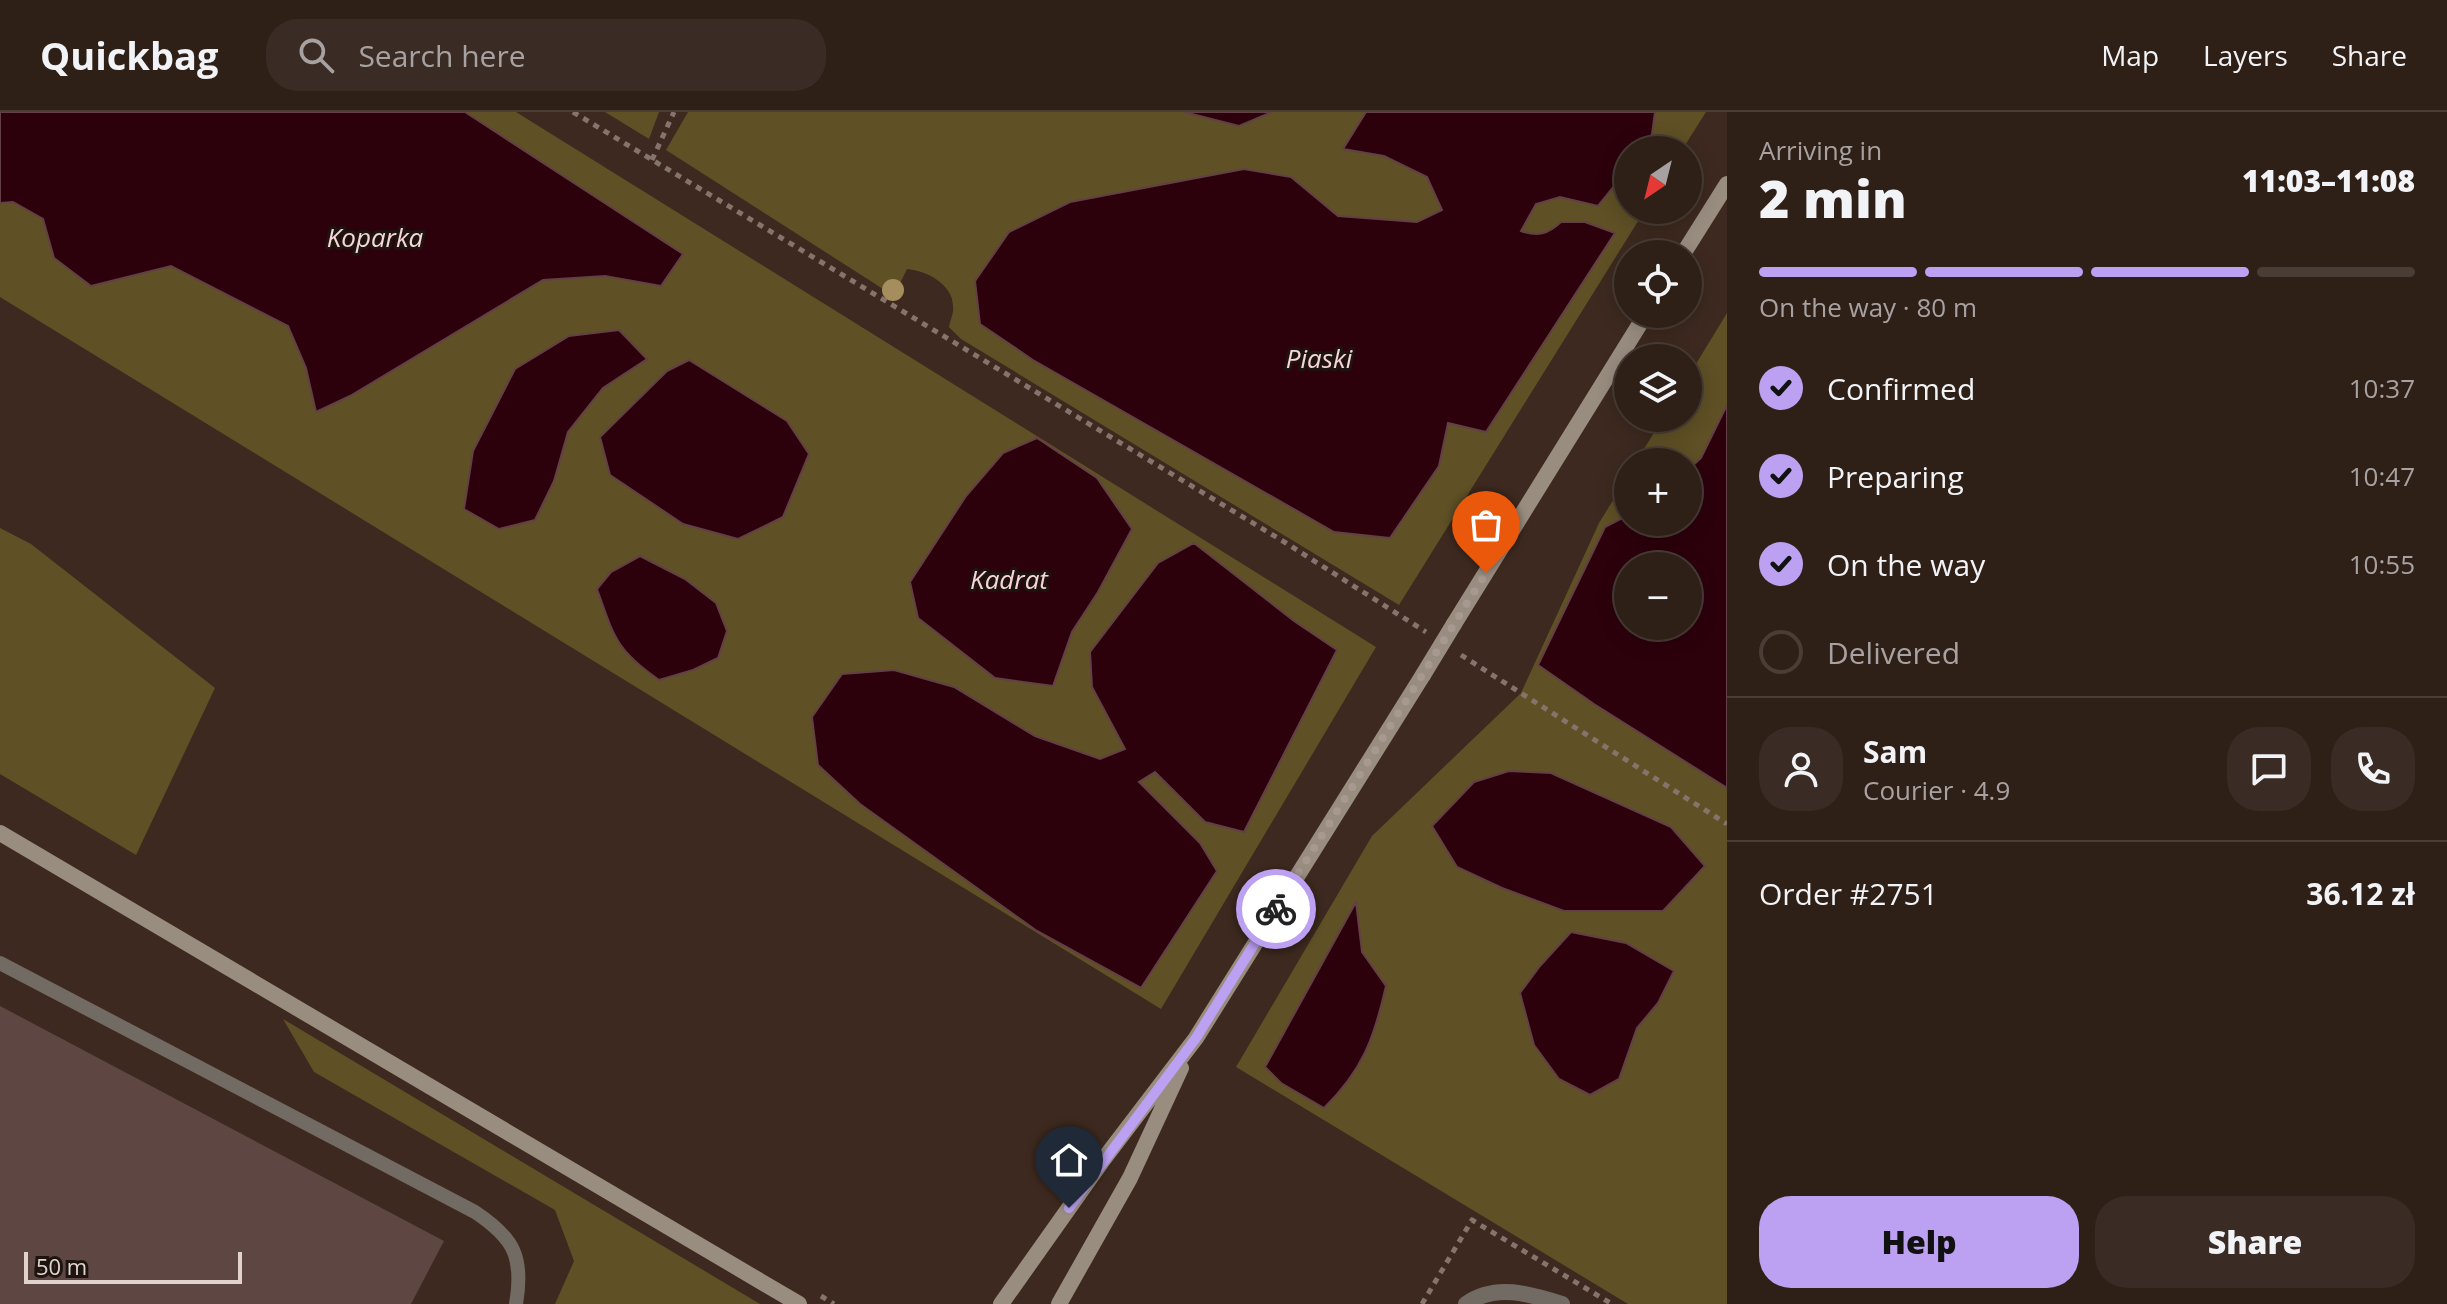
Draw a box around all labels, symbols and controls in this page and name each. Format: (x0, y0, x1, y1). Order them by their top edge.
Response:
search box (266, 19, 826, 91)
text: Quickbag (40, 29, 218, 81)
icon: search (294, 33, 338, 77)
text: Search here (358, 35, 526, 76)
text: Map (2101, 36, 2159, 74)
text: Layers (2203, 36, 2288, 74)
text: Share (2332, 36, 2407, 74)
text: Arriving in (1759, 132, 1882, 168)
north arrow (1614, 136, 1702, 224)
map controls (1614, 136, 1702, 640)
text: 11:03–11:08 (2242, 160, 2415, 201)
text: 2 min (1759, 162, 1907, 233)
water label: Koparka (327, 219, 424, 255)
button: locate (1614, 240, 1702, 328)
text: On the way · 80 m (1759, 289, 1977, 325)
water label: Piaski (1286, 340, 1353, 376)
button: layers (1614, 344, 1702, 432)
icon: check (1759, 366, 1803, 410)
text: Confirmed (1827, 368, 1975, 409)
text: 10:37 (2349, 370, 2415, 406)
button: + (1614, 448, 1702, 536)
icon: check (1759, 454, 1803, 498)
text: Preparing (1827, 456, 1964, 497)
text: 10:47 (2349, 458, 2415, 494)
pin (1452, 491, 1520, 573)
icon: bag (1464, 503, 1508, 547)
icon: check (1759, 542, 1803, 586)
text: On the way (1827, 544, 1985, 585)
text: 10:55 (2349, 546, 2415, 582)
button: − (1614, 552, 1702, 640)
water label: Kadrat (970, 561, 1049, 597)
text: Delivered (1827, 632, 1960, 673)
button: person (1759, 727, 1843, 811)
button: chat (2227, 727, 2311, 811)
button: phone (2331, 727, 2415, 811)
text: Sam (1863, 731, 1927, 772)
text: Courier · 4.9 (1863, 772, 2010, 808)
courier (1236, 869, 1316, 949)
text: Order #2751 (1759, 873, 1938, 914)
text: 36.12 zł (2306, 873, 2415, 914)
icon: bike (1254, 887, 1298, 931)
pin (1035, 1126, 1103, 1208)
icon: home (1047, 1138, 1091, 1182)
button: Help (1759, 1196, 2079, 1288)
button: Share (2095, 1196, 2415, 1288)
scale bar (24, 1248, 242, 1284)
text: 50 m (36, 1251, 87, 1281)

